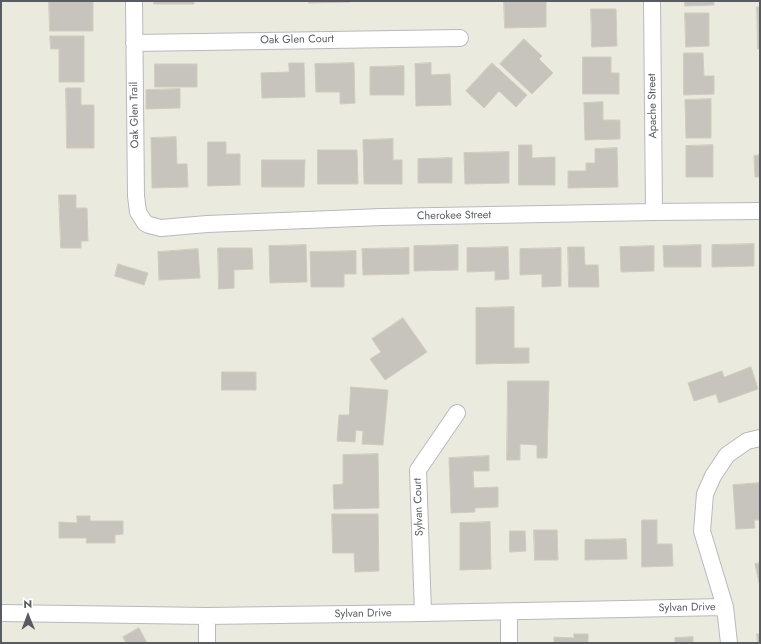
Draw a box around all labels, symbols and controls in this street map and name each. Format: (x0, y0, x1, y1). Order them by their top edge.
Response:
street label: Oak Glen Court (260, 33, 334, 47)
street label: Apache Street (646, 73, 660, 139)
street label: Oak Glen Trail (128, 82, 142, 148)
street label: Cherokee Street (417, 209, 491, 223)
street label: Sylvan Court (411, 478, 427, 536)
north arrow (8, 596, 48, 636)
text: N (23, 596, 32, 612)
street label: Sylvan Drive (658, 601, 716, 615)
street label: Sylvan Drive (334, 607, 392, 621)

